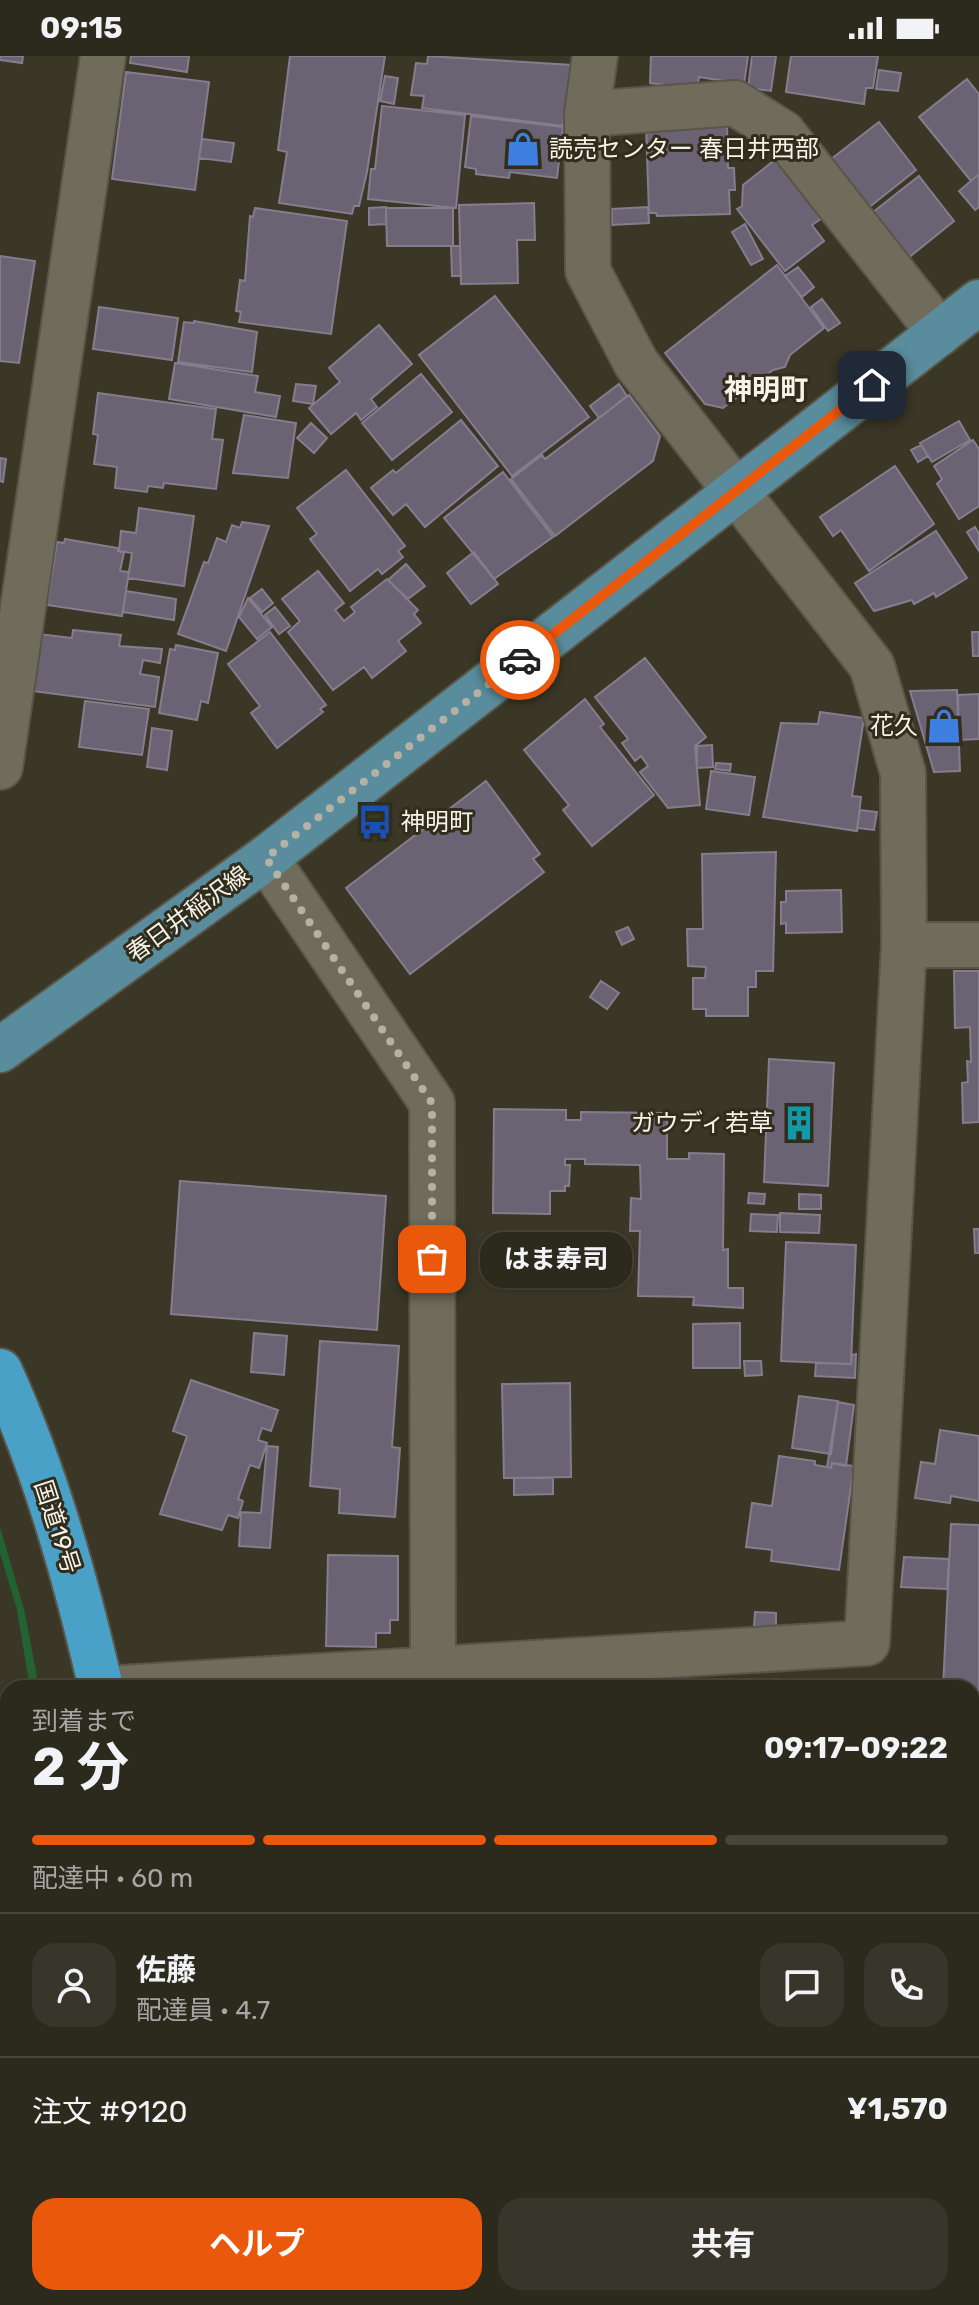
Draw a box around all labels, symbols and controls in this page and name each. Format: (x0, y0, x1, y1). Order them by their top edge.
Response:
text: 09:15 (40, 10, 123, 46)
shop icon: 読売センター 春日井西部 (504, 130, 542, 168)
place label: 読売センター 春日井西部 (549, 135, 819, 163)
pin (838, 351, 906, 419)
icon: home (850, 363, 894, 407)
district label: 神明町 (724, 373, 808, 406)
courier (480, 620, 560, 700)
icon: car (498, 638, 542, 682)
shop icon: 花久 (925, 707, 963, 745)
place label: 花久 (870, 712, 918, 740)
bus stop icon: 神明町 (356, 803, 394, 841)
place label: 神明町 (401, 808, 473, 836)
street label: 春日井稲沢線 (122, 860, 254, 968)
building icon: ガウディ若草 (780, 1104, 818, 1142)
place label: ガウディ若草 (631, 1109, 773, 1137)
pin (398, 1225, 466, 1293)
callout: はま寿司 (480, 1231, 632, 1287)
icon: bag (410, 1237, 454, 1281)
text: はま寿司 (504, 1244, 608, 1275)
street label: 国道19号 (29, 1477, 85, 1577)
text: 到着まで (32, 1706, 136, 1737)
text: 09:17–09:22 (764, 1730, 948, 1766)
text: 2 分 (32, 1736, 129, 1798)
text: 配達中 · 60 m (32, 1863, 193, 1894)
button: person (32, 1943, 116, 2027)
button: chat (760, 1943, 844, 2027)
button: phone (864, 1943, 948, 2027)
text: 佐藤 (136, 1952, 196, 1988)
text: 配達員 · 4.7 (136, 1995, 270, 2026)
text: ¥1,570 (847, 2091, 948, 2127)
text: 注文 #9120 (32, 2094, 188, 2130)
button: ヘルプ (32, 2198, 482, 2290)
button: 共有 (498, 2198, 948, 2290)

